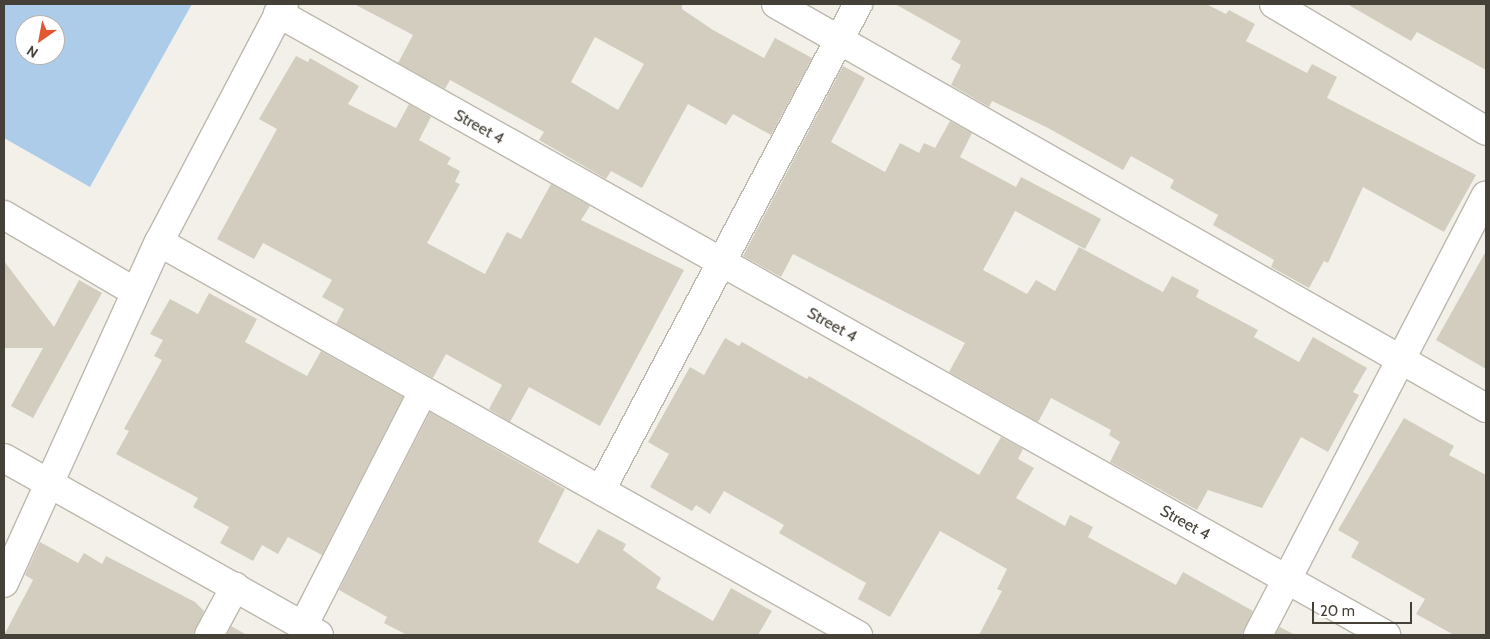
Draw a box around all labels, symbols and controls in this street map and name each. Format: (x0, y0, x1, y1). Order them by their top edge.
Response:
north arrow (15, 15, 65, 65)
text: N (23, 41, 41, 62)
street label: Street 4 (451, 106, 507, 148)
street label: Street 4 (804, 304, 860, 346)
street label: Street 4 (1157, 502, 1213, 544)
scale bar (1315, 592, 1415, 624)
text: 20 m (1320, 602, 1355, 620)

